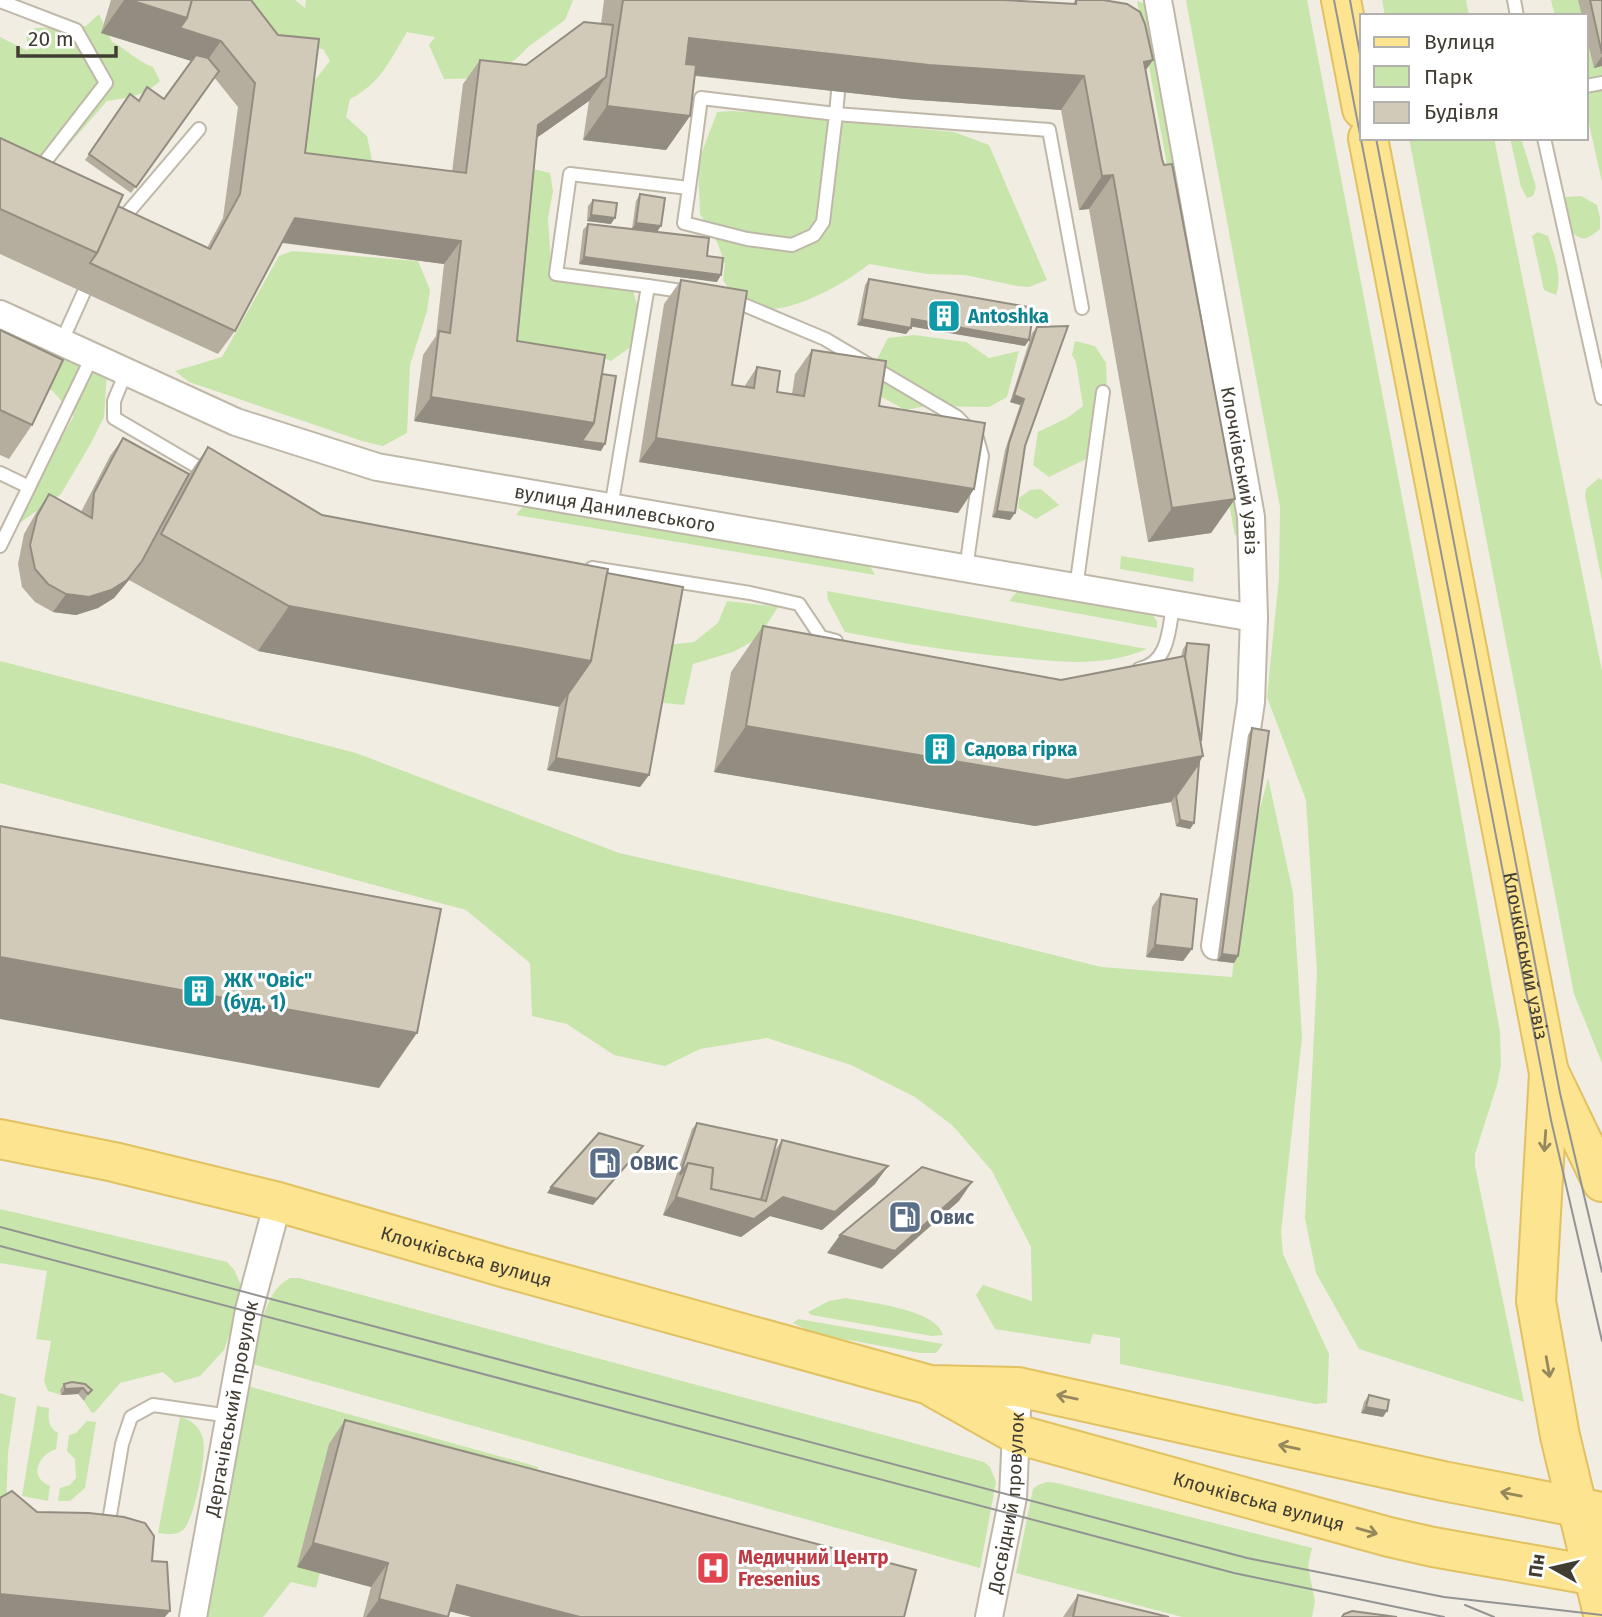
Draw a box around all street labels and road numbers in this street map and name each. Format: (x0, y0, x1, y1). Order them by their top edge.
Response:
street label: Клочківський узвіз (1216, 384, 1264, 555)
street label: вулиця Данилевського (513, 479, 717, 537)
street label: Клочківський узвіз (1499, 870, 1554, 1042)
street label: Клочківська вулиця (378, 1221, 554, 1292)
street label: Дергачівський провулок (200, 1298, 263, 1519)
street label: Досвідний провулок (982, 1411, 1028, 1596)
street label: Клочківська вулиця (1170, 1466, 1347, 1536)

